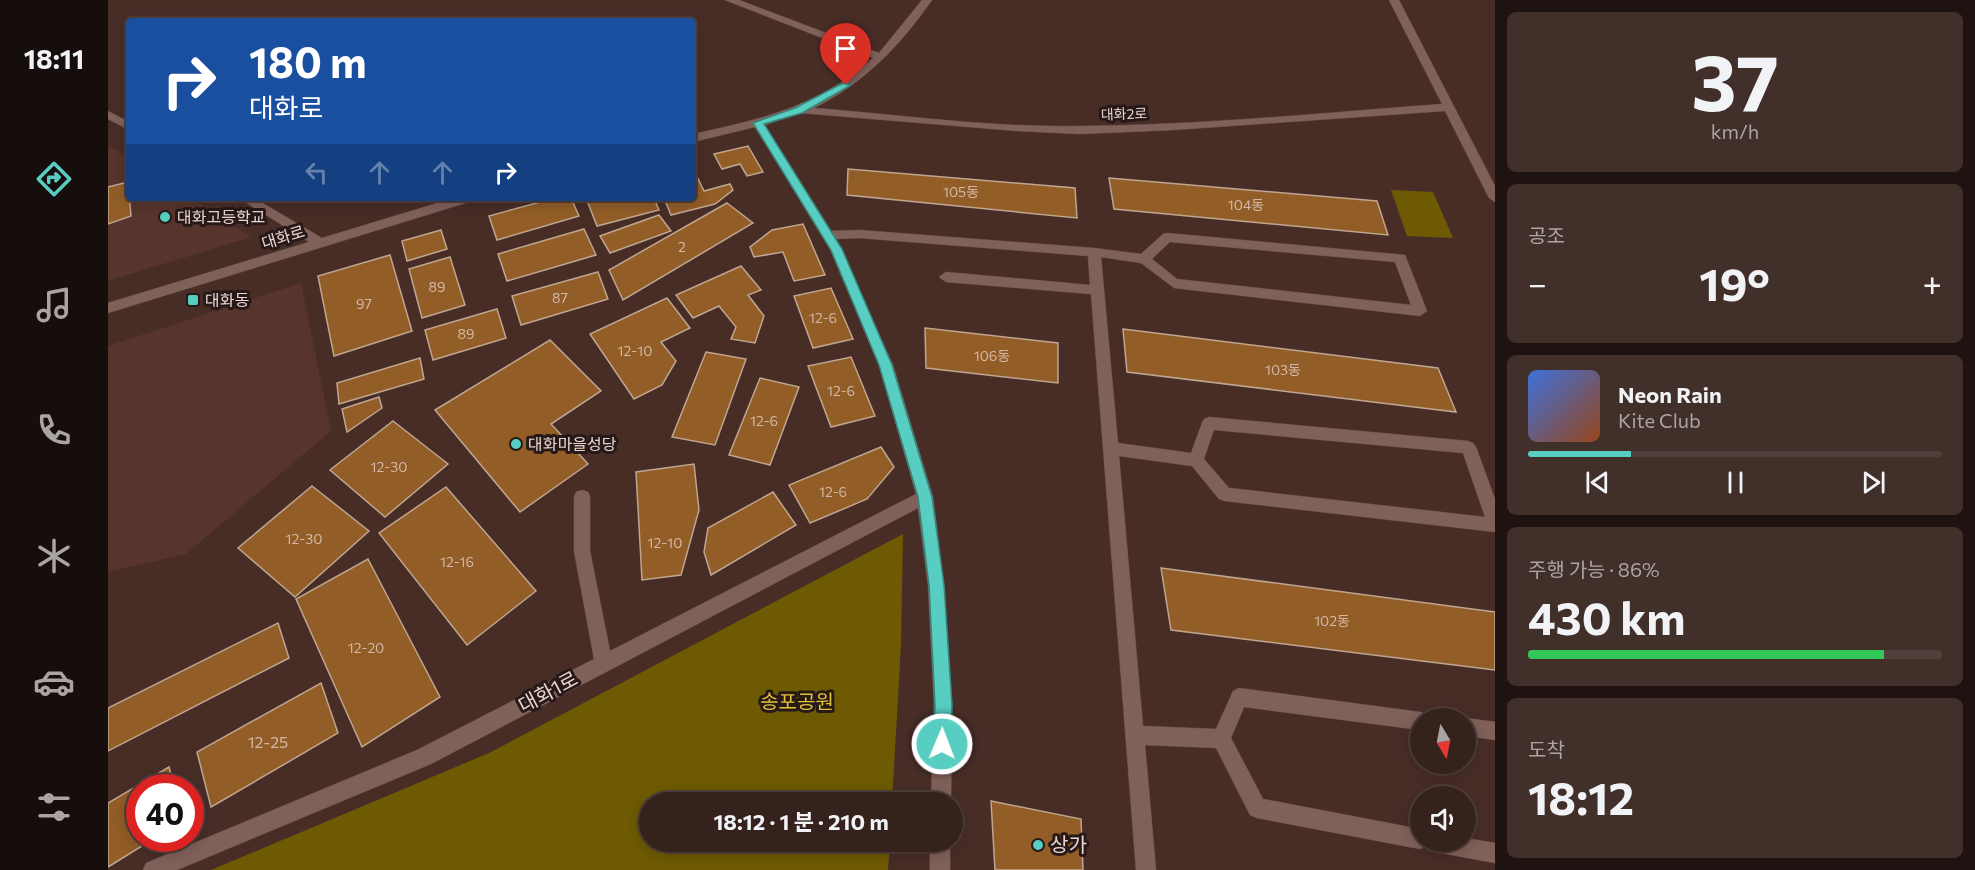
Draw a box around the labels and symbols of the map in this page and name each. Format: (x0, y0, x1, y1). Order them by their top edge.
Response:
pin (820, 23, 871, 85)
street label: 대화2로 (1100, 104, 1148, 123)
house number: 105동 (943, 183, 979, 200)
house number: 104동 (1228, 196, 1264, 213)
place label: 대화고등학교 (177, 207, 265, 226)
marker: 대화고등학교 (158, 210, 172, 224)
street label: 대화로 (259, 221, 307, 252)
house number: 2 (678, 238, 686, 255)
house number: 89 (429, 278, 446, 295)
house number: 87 (552, 289, 568, 306)
place label: 대화동 (205, 290, 249, 309)
marker: 대화동 (186, 293, 200, 307)
house number: 97 (356, 295, 372, 312)
house number: 12-6 (809, 309, 837, 326)
house number: 89 (458, 325, 475, 342)
house number: 12-10 (618, 342, 652, 359)
house number: 106동 (974, 347, 1010, 364)
house number: 103동 (1265, 361, 1301, 378)
house number: 12-6 (827, 382, 855, 399)
house number: 12-6 (750, 412, 778, 429)
place label: 대화마을성당 (528, 434, 617, 453)
marker: 대화마을성당 (509, 437, 523, 451)
house number: 12-30 (371, 458, 407, 475)
house number: 12-6 (819, 483, 847, 500)
house number: 12-30 (286, 530, 322, 547)
house number: 12-10 (648, 534, 682, 551)
house number: 12-16 (440, 553, 474, 570)
house number: 102동 (1314, 612, 1350, 629)
house number: 12-20 (348, 639, 384, 656)
street label: 대화1로 (514, 666, 581, 717)
park label: 송포공원 (760, 689, 834, 713)
north arrow (1410, 708, 1476, 774)
position arrow (910, 712, 974, 776)
house number: 12-25 (248, 732, 288, 751)
speed limit sign: 40 (126, 774, 204, 852)
place label: 상가 (1050, 832, 1087, 856)
marker: 상가 (1031, 838, 1045, 852)

